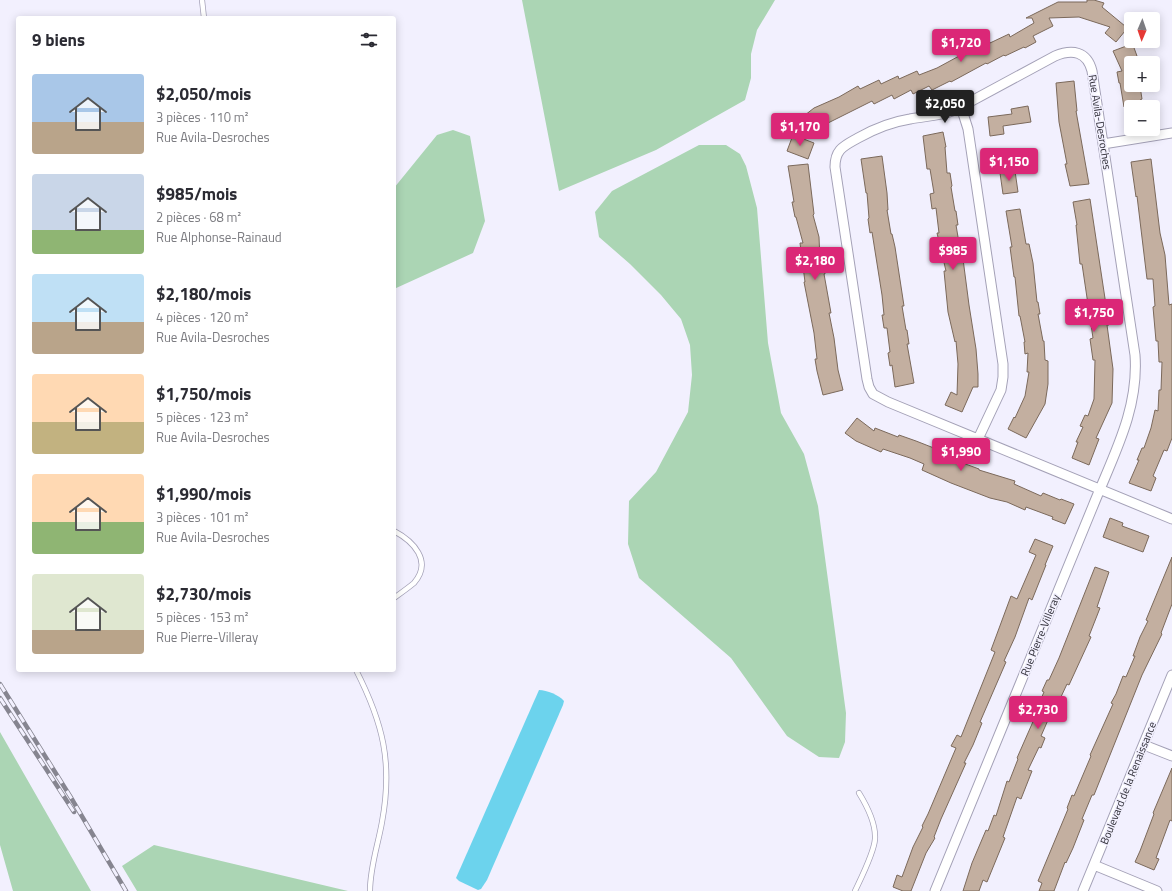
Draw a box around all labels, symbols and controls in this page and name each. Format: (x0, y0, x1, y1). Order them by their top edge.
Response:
north arrow (1124, 12, 1160, 48)
map controls (1124, 12, 1160, 136)
text: 9 biens (32, 27, 85, 53)
icon: filters (358, 29, 380, 51)
pin: $1,720 (928, 29, 994, 63)
text: $1,720 (941, 32, 981, 52)
button: + (1124, 56, 1160, 92)
street label: Rue Avila-Desroches (1085, 73, 1115, 171)
text: $2,050/mois (156, 81, 251, 107)
icon: home (64, 90, 112, 138)
pin: $2,050 (912, 90, 978, 124)
text: $2,050 (925, 93, 965, 113)
button: − (1124, 100, 1160, 136)
text: 3 pièces · 110 m² (156, 107, 248, 127)
pin: $1,170 (767, 113, 833, 147)
text: $1,170 (780, 116, 820, 136)
text: Rue Avila-Desroches (156, 127, 270, 147)
pin: $1,150 (976, 148, 1042, 182)
text: $1,150 (989, 151, 1029, 171)
text: $985/mois (156, 181, 237, 207)
icon: home (64, 190, 112, 238)
text: 2 pièces · 68 m² (156, 207, 241, 227)
text: Rue Alphonse-Rainaud (156, 227, 282, 247)
pin: $985 (929, 237, 977, 271)
text: $985 (938, 240, 968, 260)
pin: $2,180 (782, 247, 848, 281)
text: $2,180 (795, 250, 835, 270)
text: $2,180/mois (156, 281, 251, 307)
icon: home (64, 290, 112, 338)
pin: $1,750 (1061, 299, 1127, 333)
text: $1,750 (1074, 302, 1114, 322)
text: 4 pièces · 120 m² (156, 307, 248, 327)
text: Rue Avila-Desroches (156, 327, 270, 347)
text: $1,750/mois (156, 381, 251, 407)
icon: home (64, 390, 112, 438)
text: 5 pièces · 123 m² (156, 407, 248, 427)
text: Rue Avila-Desroches (156, 427, 270, 447)
pin: $1,990 (928, 438, 994, 472)
text: $1,990 (941, 441, 981, 461)
text: $1,990/mois (156, 481, 251, 507)
icon: home (64, 490, 112, 538)
text: 3 pièces · 101 m² (156, 507, 248, 527)
text: Rue Avila-Desroches (156, 527, 270, 547)
text: $2,730/mois (156, 581, 251, 607)
icon: home (64, 590, 112, 638)
street label: Rue Pierre-Villeray (1016, 591, 1064, 678)
text: 5 pièces · 153 m² (156, 607, 248, 627)
text: Rue Pierre-Villeray (156, 627, 258, 647)
pin: $2,730 (1005, 696, 1071, 730)
text: $2,730 (1018, 699, 1058, 719)
street label: Boulevard de la Renaissance (1096, 719, 1160, 847)

